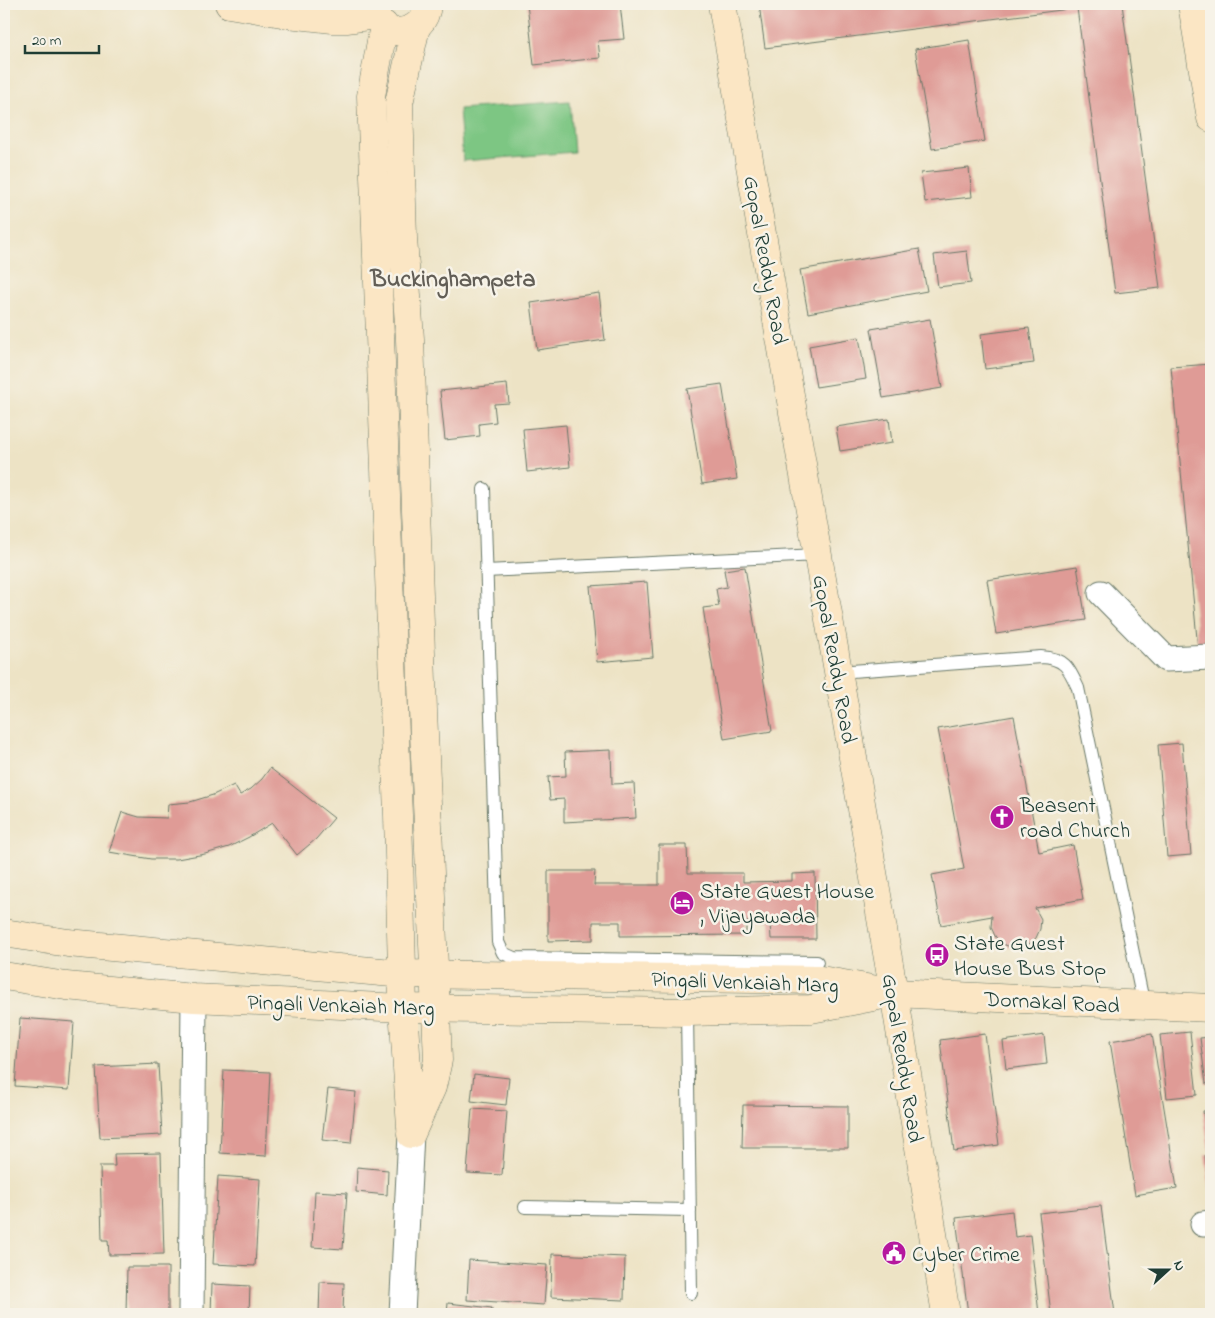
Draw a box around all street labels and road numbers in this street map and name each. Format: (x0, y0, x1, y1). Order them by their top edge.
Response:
street label: Gopal Reddy Road (732, 174, 795, 347)
street label: Gopal Reddy Road (801, 573, 864, 746)
street label: Pingali Venkaiah Marg (651, 965, 839, 1004)
street label: Gopal Reddy Road (871, 972, 930, 1145)
street label: Dornakal Road (982, 984, 1120, 1024)
street label: Pingali Venkaiah Marg (247, 988, 435, 1027)

